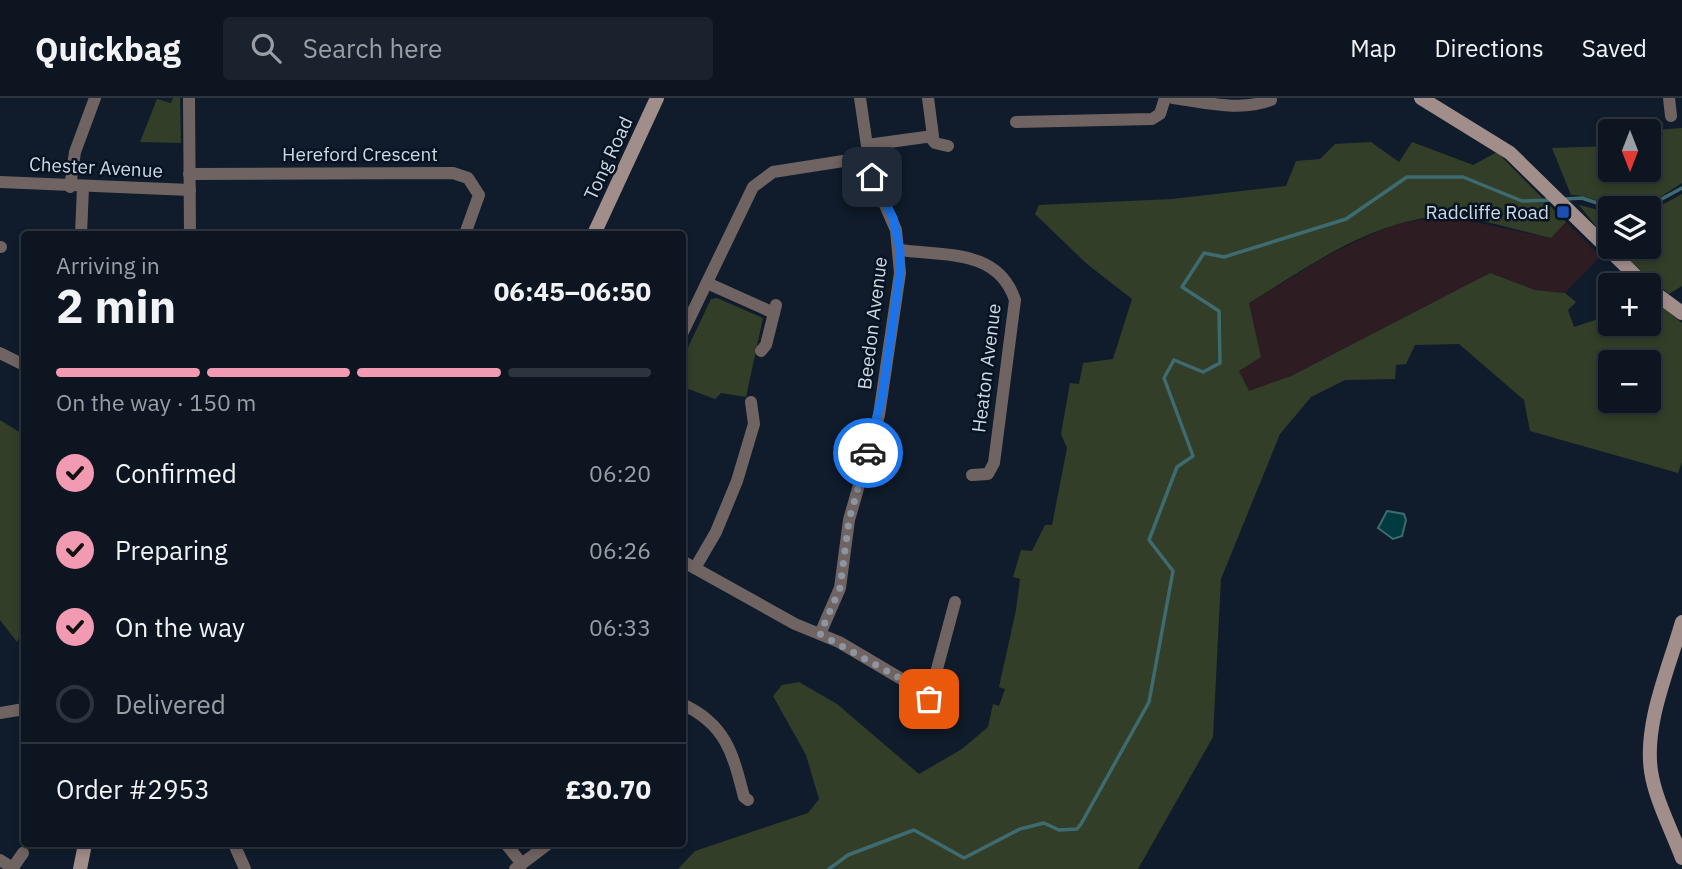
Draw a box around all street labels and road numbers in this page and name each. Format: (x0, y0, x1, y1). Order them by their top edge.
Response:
street label: Tong Road (578, 112, 638, 204)
street label: Hereford Crescent (282, 142, 438, 166)
street label: Chester Avenue (28, 152, 164, 182)
street label: Beedon Avenue (852, 255, 892, 391)
street label: Heaton Avenue (966, 302, 1006, 434)

